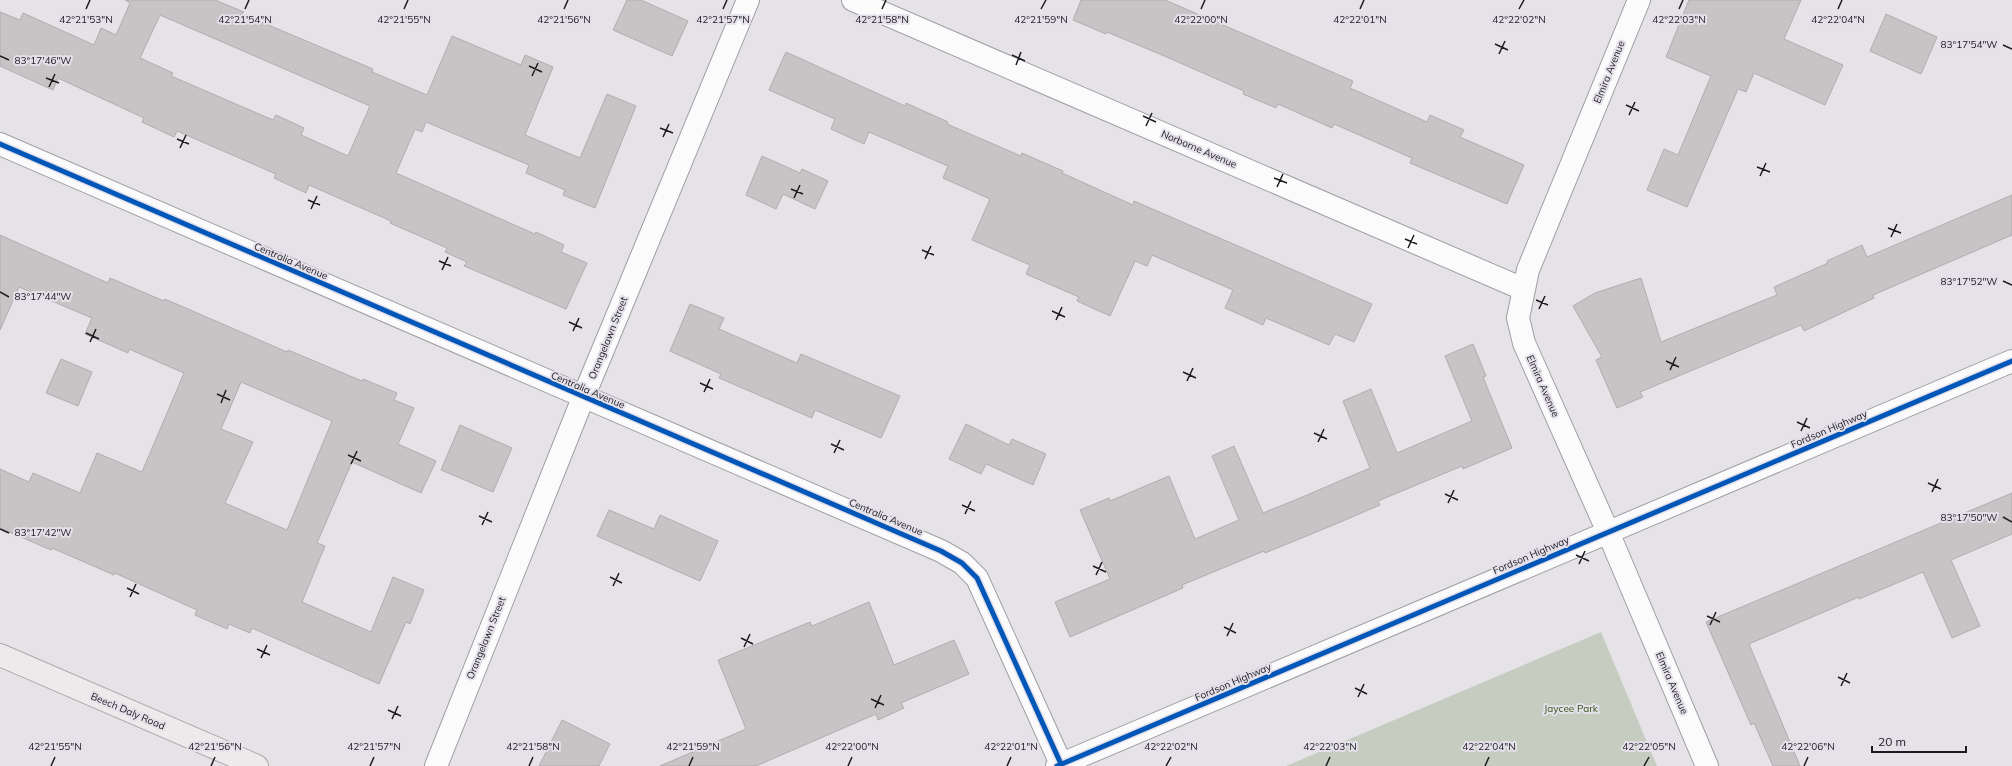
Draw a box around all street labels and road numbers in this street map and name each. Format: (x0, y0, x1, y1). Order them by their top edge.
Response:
street label: Elmira Avenue (1591, 39, 1627, 105)
street label: Norborne Avenue (1159, 127, 1239, 171)
street label: Centralia Avenue (252, 240, 330, 282)
street label: Orangelawn Street (586, 294, 631, 381)
street label: Elmira Avenue (1524, 353, 1562, 419)
street label: Centralia Avenue (549, 369, 627, 411)
street label: Fordson Highway (1789, 407, 1870, 451)
street label: Centralia Avenue (847, 496, 925, 538)
street label: Fordson Highway (1491, 533, 1572, 577)
street label: Orangelawn Street (464, 594, 509, 681)
street label: Elmira Avenue (1653, 650, 1691, 716)
street label: Fordson Highway (1193, 660, 1274, 704)
street label: Beech Daly Road (89, 690, 167, 732)

